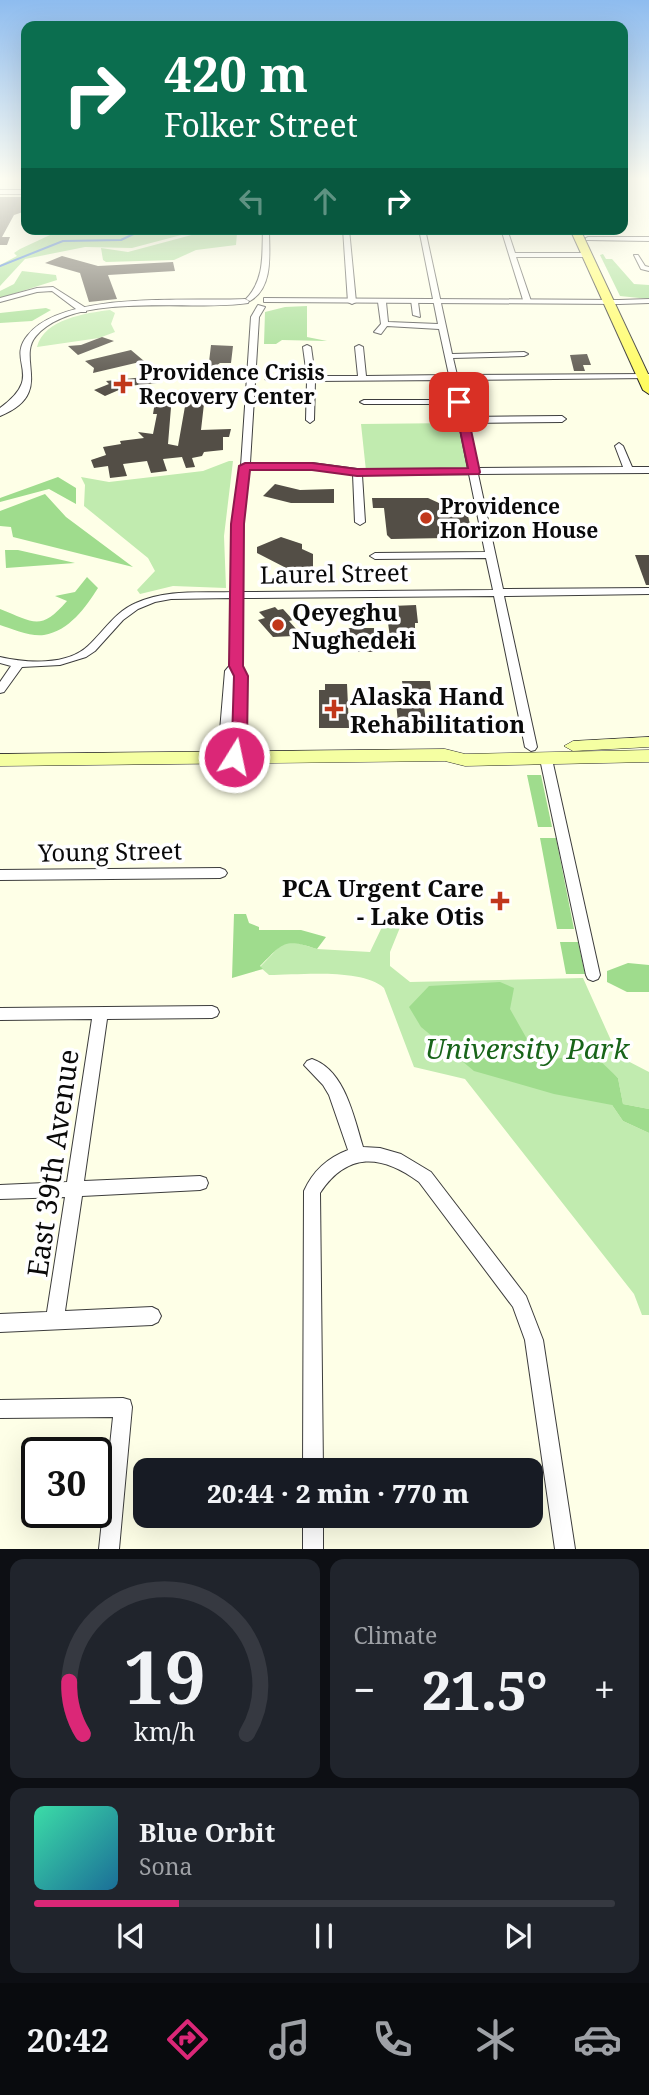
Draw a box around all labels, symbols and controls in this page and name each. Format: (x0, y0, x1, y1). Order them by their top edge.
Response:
text: 420 m (164, 40, 308, 106)
icon: right (49, 49, 140, 140)
text: Folker Street (164, 103, 358, 146)
icon: left (233, 182, 271, 220)
icon: ahead (306, 182, 344, 220)
icon: right (379, 182, 417, 220)
place label: Providence Crisis Recovery Center (139, 358, 325, 410)
pin (429, 372, 489, 432)
marker: Providence Crisis Recovery Center (113, 374, 133, 394)
icon: arrive (440, 383, 478, 421)
place label: Providence Horizon House (440, 492, 598, 544)
marker: Providence Horizon House (418, 510, 434, 526)
street label: Laurel Street (259, 555, 409, 591)
place label: Qeyeghu Nughedełi (292, 595, 417, 656)
marker: Qeyeghu Nughedełi (270, 617, 286, 633)
place label: Alaska Hand Rehabilitation (350, 679, 525, 740)
marker: Alaska Hand Rehabilitation (324, 699, 344, 719)
position arrow (197, 720, 271, 794)
street label: Young Street (37, 833, 182, 869)
place label: PCA Urgent Care - Lake Otis (282, 871, 484, 932)
marker: PCA Urgent Care - Lake Otis (490, 891, 510, 911)
park label: University Park (425, 1029, 630, 1067)
street label: East 39th Avenue (17, 1047, 87, 1279)
speed limit sign: 30 (21, 1437, 112, 1528)
text: 20:44 · 2 min · 770 m (207, 1475, 469, 1511)
text: Climate (354, 1619, 437, 1651)
text: 19 (124, 1627, 206, 1726)
text: 21.5° (422, 1654, 547, 1725)
text: − (354, 1663, 376, 1715)
text: + (594, 1663, 615, 1715)
text: km/h (134, 1714, 196, 1748)
text: Blue Orbit (139, 1814, 275, 1850)
text: Sona (139, 1850, 193, 1882)
icon: previous (112, 1917, 150, 1955)
icon: pause (305, 1917, 343, 1955)
icon: next (499, 1917, 537, 1955)
icon: directions (163, 2015, 212, 2064)
icon: music (265, 2015, 314, 2064)
icon: phone (368, 2015, 417, 2064)
icon: climate (471, 2015, 520, 2064)
icon: car (573, 2015, 622, 2064)
text: 20:42 (27, 2018, 109, 2061)

